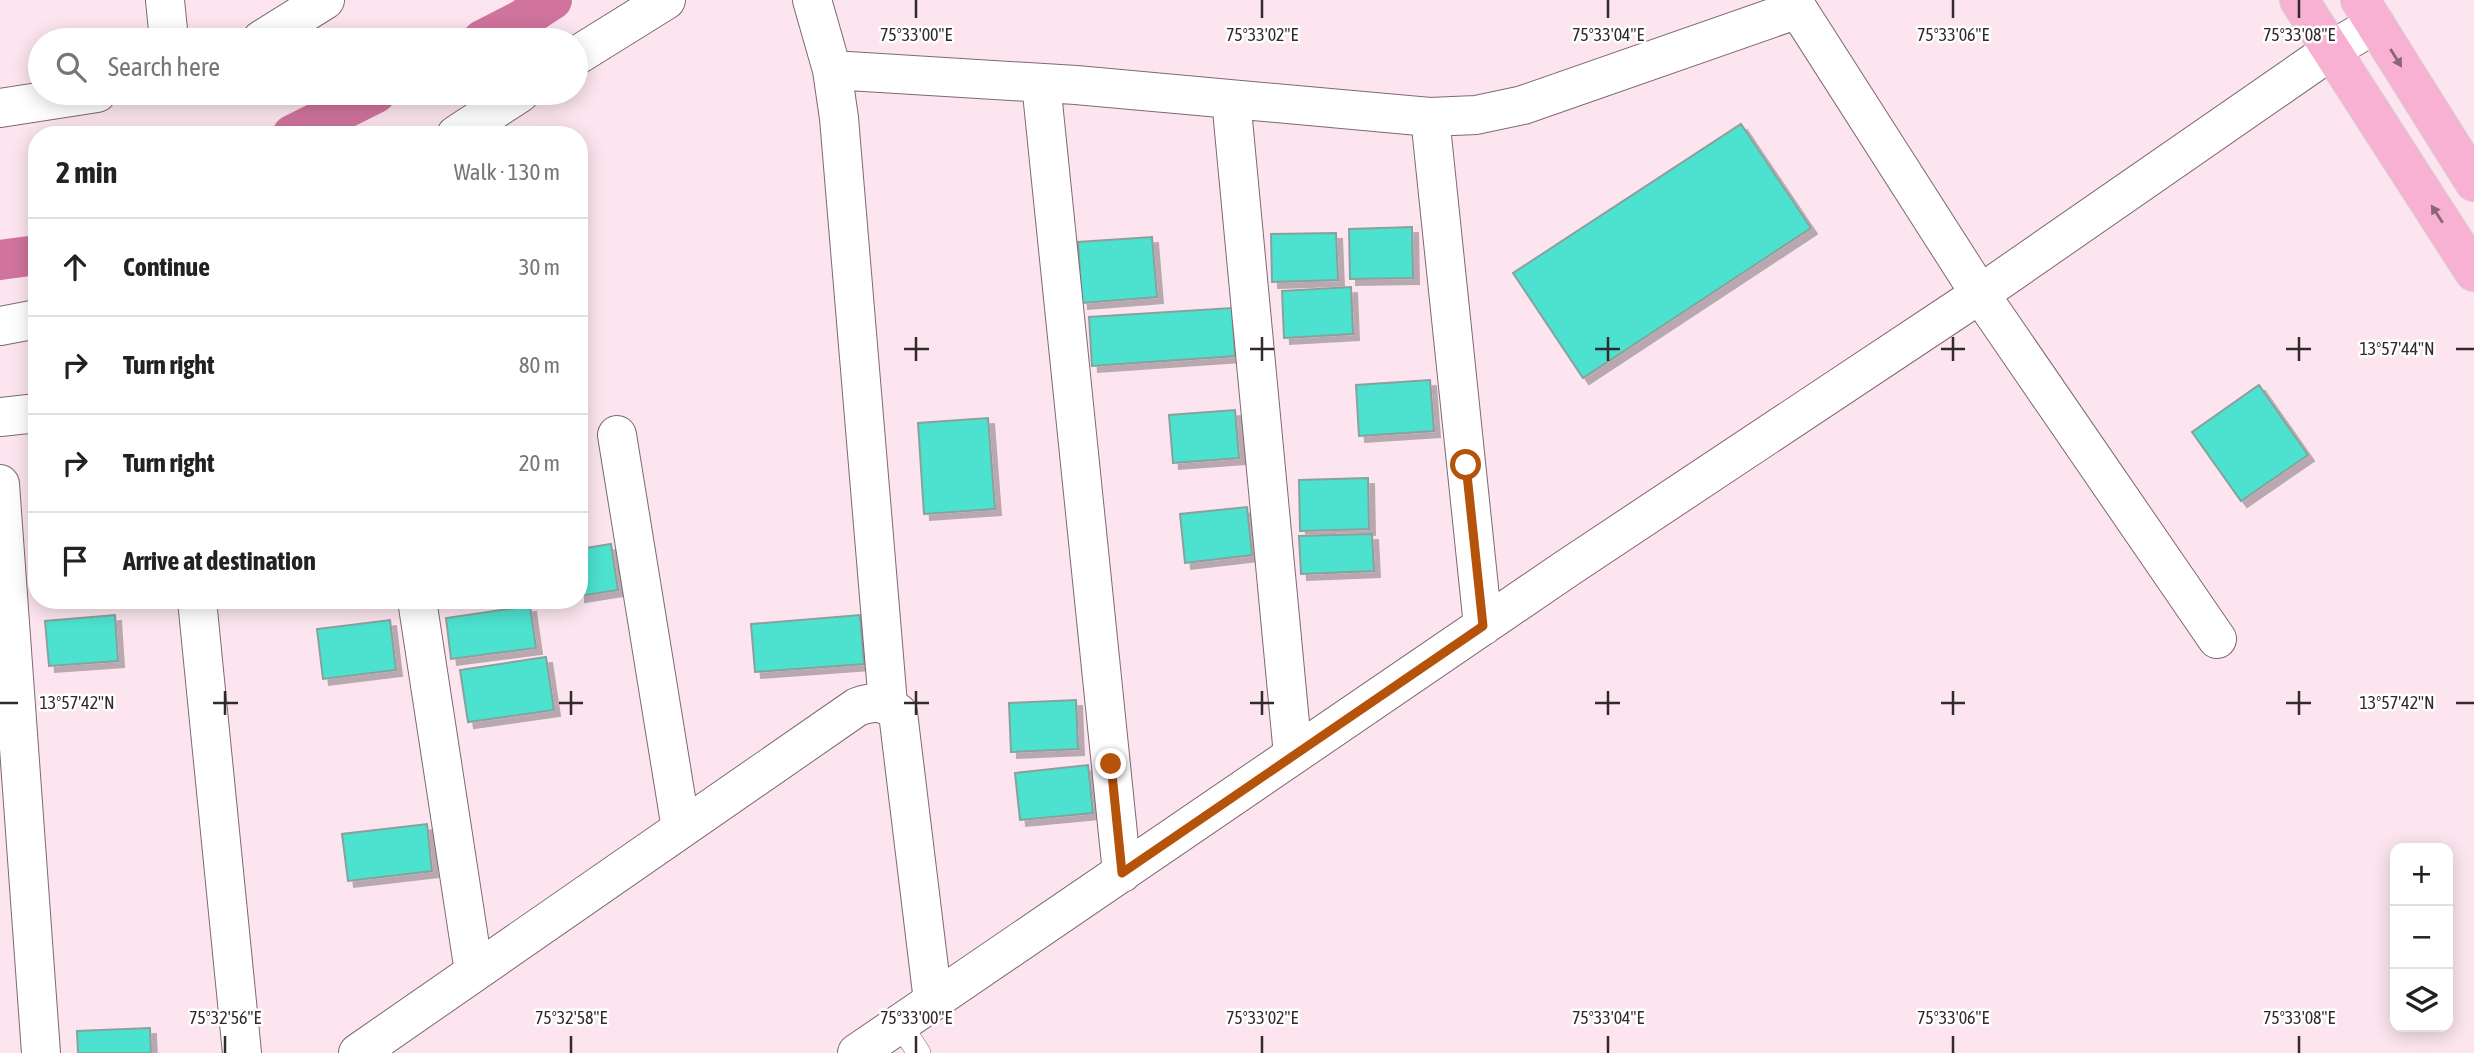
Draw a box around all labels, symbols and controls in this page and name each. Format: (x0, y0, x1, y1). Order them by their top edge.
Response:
text: 75°33'00"E (880, 24, 952, 45)
text: 75°33'02"E (1226, 24, 1298, 45)
text: 75°33'04"E (1572, 24, 1644, 45)
text: 75°33'06"E (1917, 24, 1989, 45)
text: 75°33'08"E (2263, 24, 2335, 45)
search box (28, 28, 588, 105)
icon: search (52, 48, 90, 86)
one-way arrow (2390, 48, 2403, 67)
text: Search here (108, 52, 220, 82)
text: 2 min (56, 155, 117, 189)
text: Walk · 130 m (454, 159, 560, 185)
one-way arrow (2431, 205, 2444, 224)
icon: ahead (56, 248, 94, 286)
text: Continue (123, 252, 210, 282)
text: 30 m (519, 254, 560, 280)
text: 13°57'44"N (2359, 338, 2435, 359)
icon: right (56, 346, 94, 384)
text: Turn right (123, 350, 214, 380)
text: 80 m (519, 352, 560, 378)
icon: right (56, 444, 94, 482)
text: Turn right (123, 448, 214, 478)
route start (1450, 449, 1481, 480)
text: 20 m (519, 450, 560, 476)
icon: arrive (56, 542, 94, 580)
text: Arrive at destination (123, 546, 316, 576)
text: 13°57'42"N (39, 692, 115, 713)
text: 13°57'42"N (2359, 692, 2435, 713)
route end (1095, 748, 1126, 779)
map controls (2390, 843, 2453, 1032)
button: + (2390, 843, 2453, 906)
button: − (2390, 906, 2453, 969)
button: layers (2390, 969, 2453, 1032)
text: 75°32'56"E (189, 1007, 261, 1028)
text: 75°32'58"E (535, 1007, 607, 1028)
text: 75°33'00"E (880, 1007, 952, 1028)
text: 75°33'02"E (1226, 1007, 1298, 1028)
text: 75°33'04"E (1572, 1007, 1644, 1028)
text: 75°33'06"E (1917, 1007, 1989, 1028)
text: 75°33'08"E (2263, 1007, 2335, 1028)

